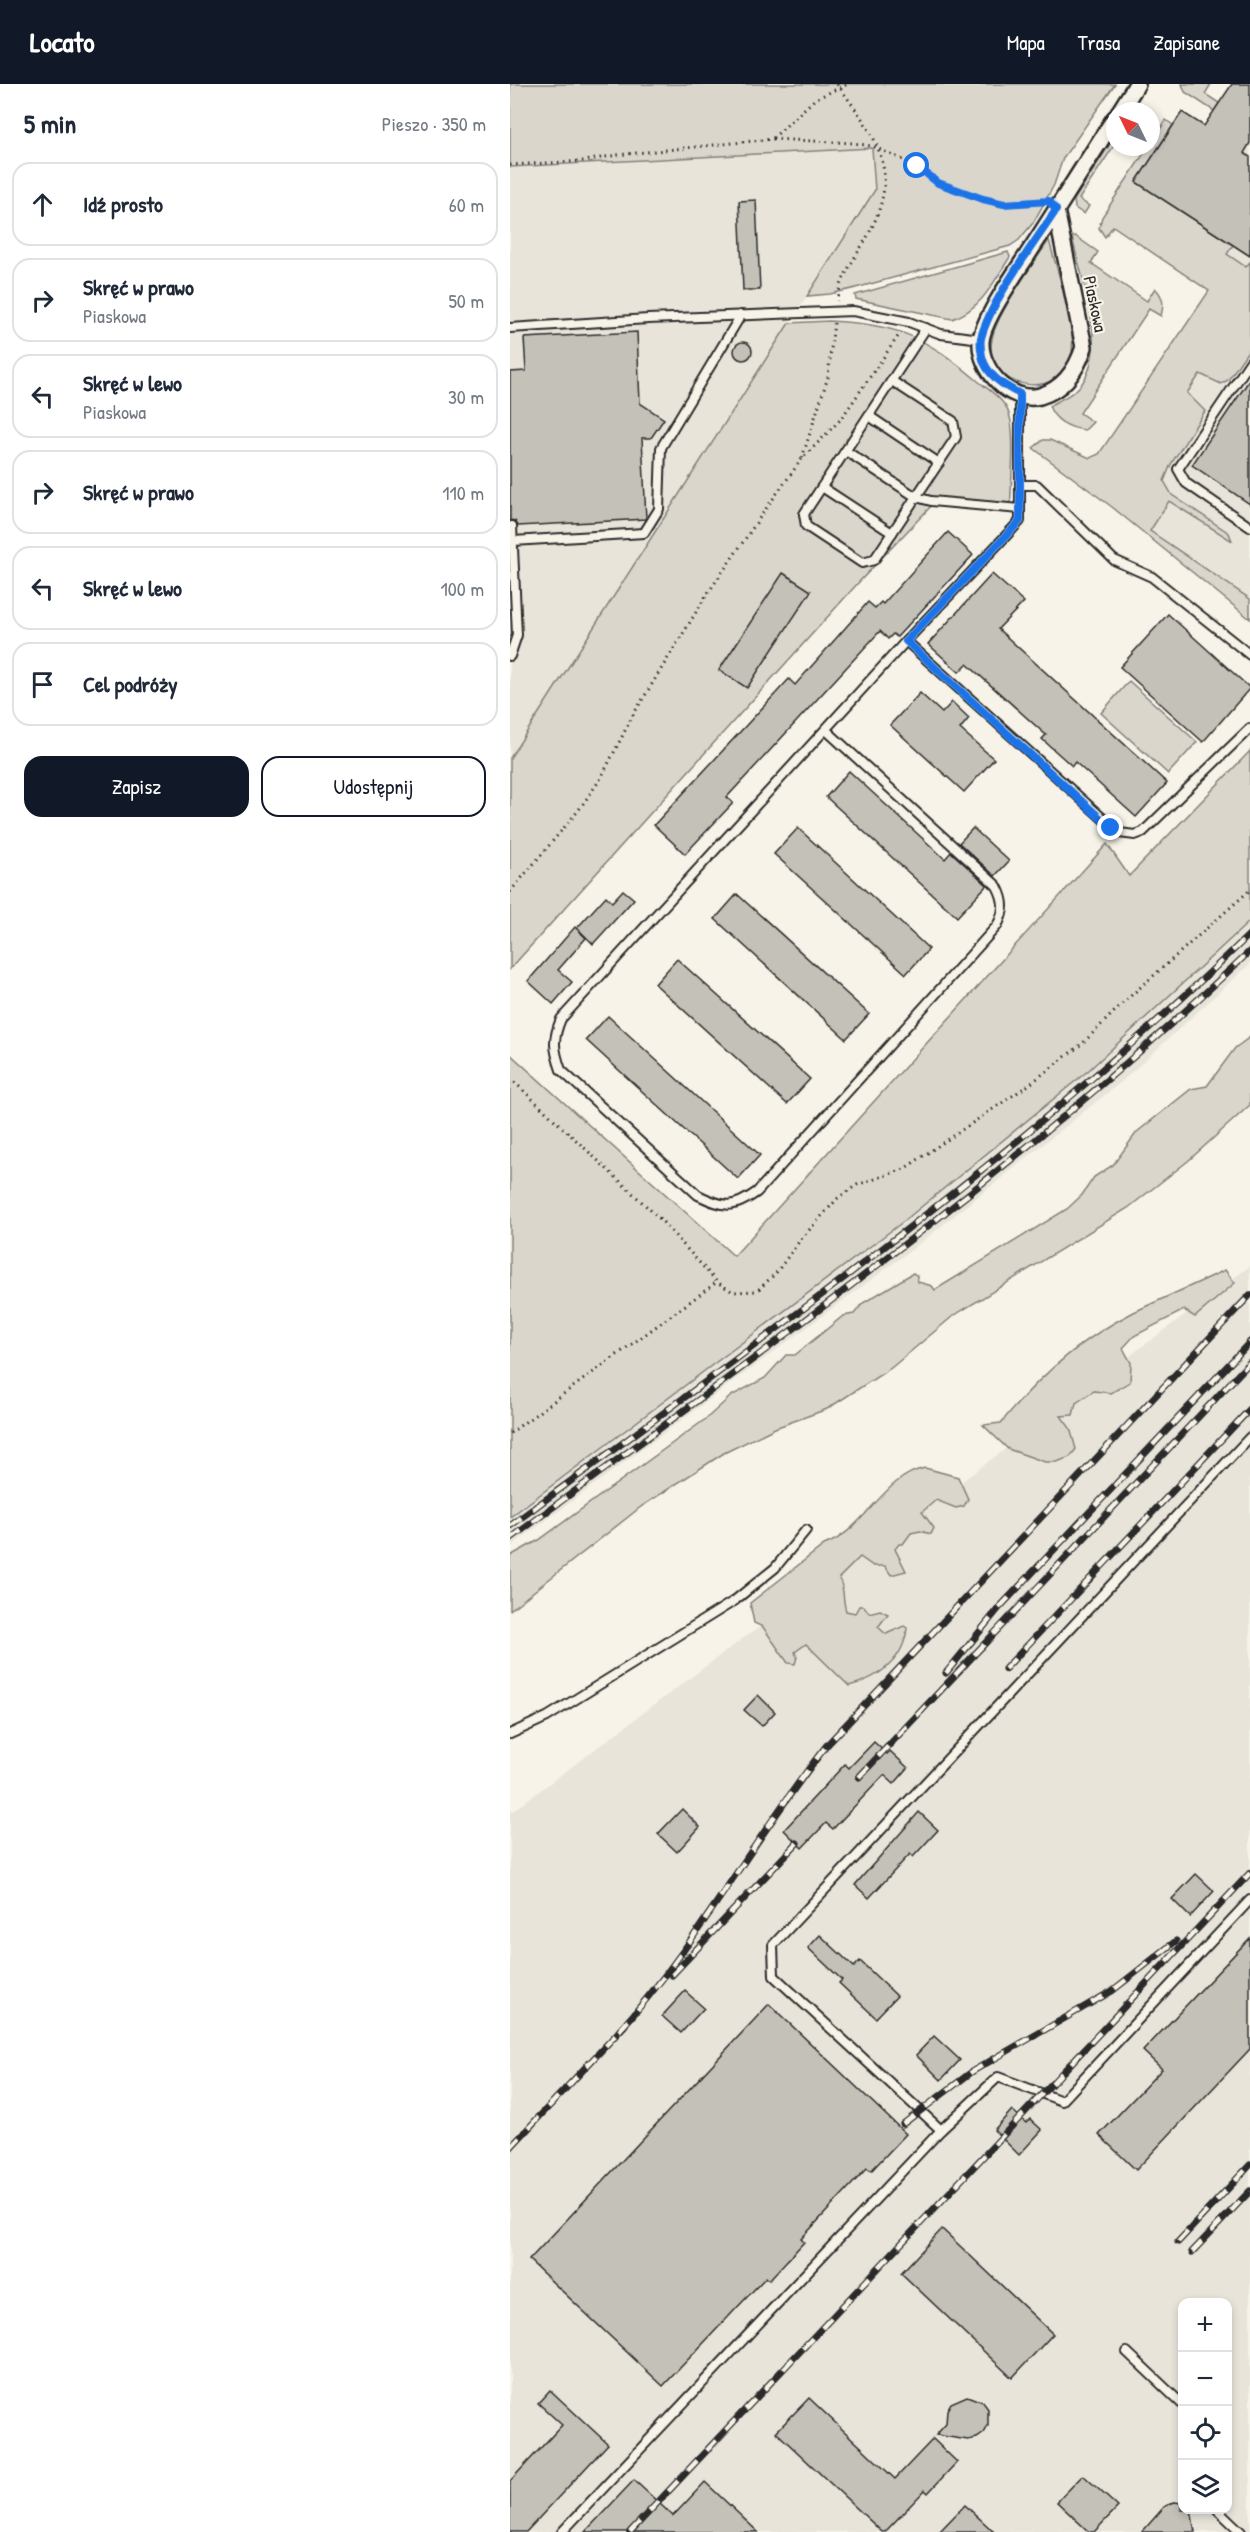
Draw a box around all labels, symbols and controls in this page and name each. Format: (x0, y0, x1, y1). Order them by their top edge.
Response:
text: Locato (30, 23, 94, 61)
text: Mapa (1007, 28, 1045, 57)
text: Trasa (1078, 28, 1120, 57)
text: Zapisane (1153, 28, 1220, 57)
north arrow (1106, 102, 1160, 156)
text: 5 min (24, 106, 76, 141)
text: Pieszo · 350 m (382, 110, 486, 137)
route start (903, 152, 929, 178)
icon: ahead (26, 188, 59, 221)
text: Idź prosto (83, 189, 163, 219)
text: 60 m (449, 191, 484, 218)
text: Skręć w prawo (83, 272, 194, 302)
street label: Piaskowa (1077, 274, 1114, 334)
icon: right (26, 284, 59, 317)
text: 50 m (448, 287, 484, 314)
text: Piaskowa (83, 302, 146, 329)
text: Skręć w lewo (83, 368, 182, 398)
icon: left (26, 380, 59, 413)
text: 30 m (448, 383, 484, 410)
text: Piaskowa (83, 398, 146, 425)
icon: right (26, 476, 59, 509)
text: Skręć w prawo (83, 477, 194, 507)
text: 110 m (442, 479, 484, 506)
icon: left (26, 572, 59, 605)
text: Skręć w lewo (83, 573, 182, 603)
text: 100 m (441, 575, 484, 602)
icon: arrive (26, 668, 59, 701)
text: Cel podróży (83, 669, 178, 699)
button: Zapisz (24, 756, 249, 817)
button: Udostępnij (261, 756, 486, 817)
route end (1097, 814, 1123, 840)
map controls (1178, 2298, 1232, 2514)
button: + (1178, 2298, 1232, 2352)
button: − (1178, 2352, 1232, 2406)
button: locate (1178, 2406, 1232, 2460)
button: layers (1178, 2460, 1232, 2514)

